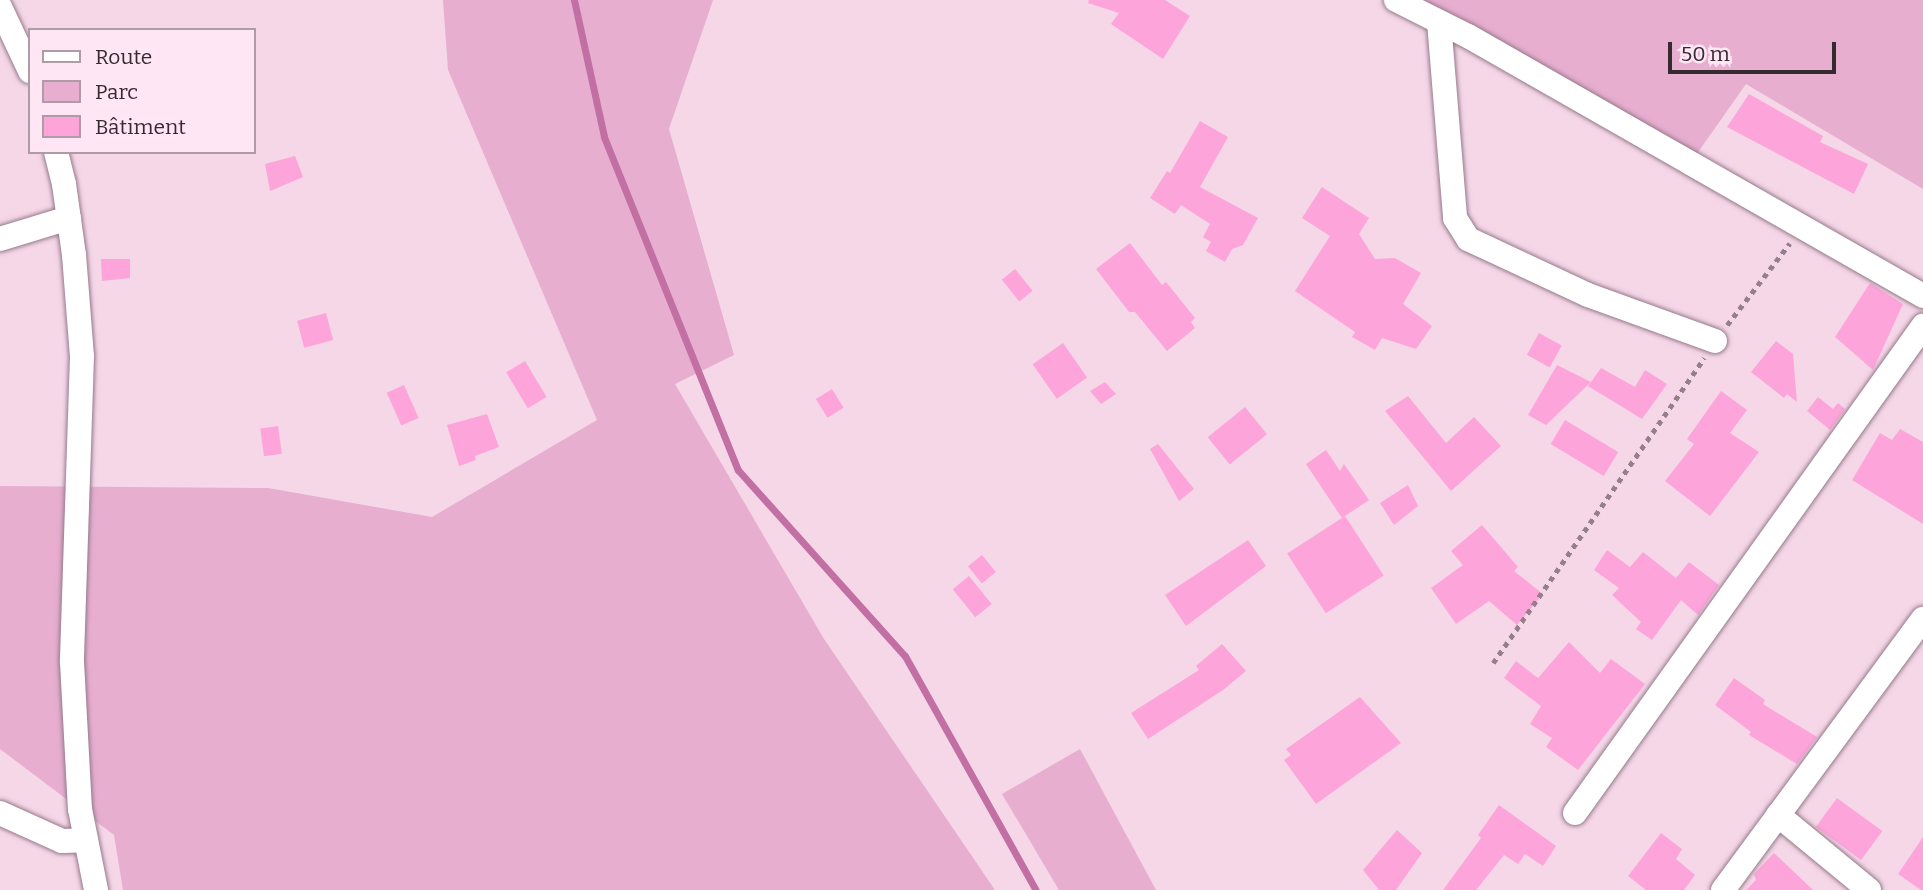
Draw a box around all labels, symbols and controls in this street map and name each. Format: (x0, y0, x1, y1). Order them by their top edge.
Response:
legend (28, 28, 256, 154)
scale bar (1671, 28, 1839, 72)
text: 50 m (1681, 41, 1730, 67)
text: Route (95, 44, 152, 70)
text: Parc (95, 79, 138, 105)
text: Bâtiment (95, 114, 186, 140)

